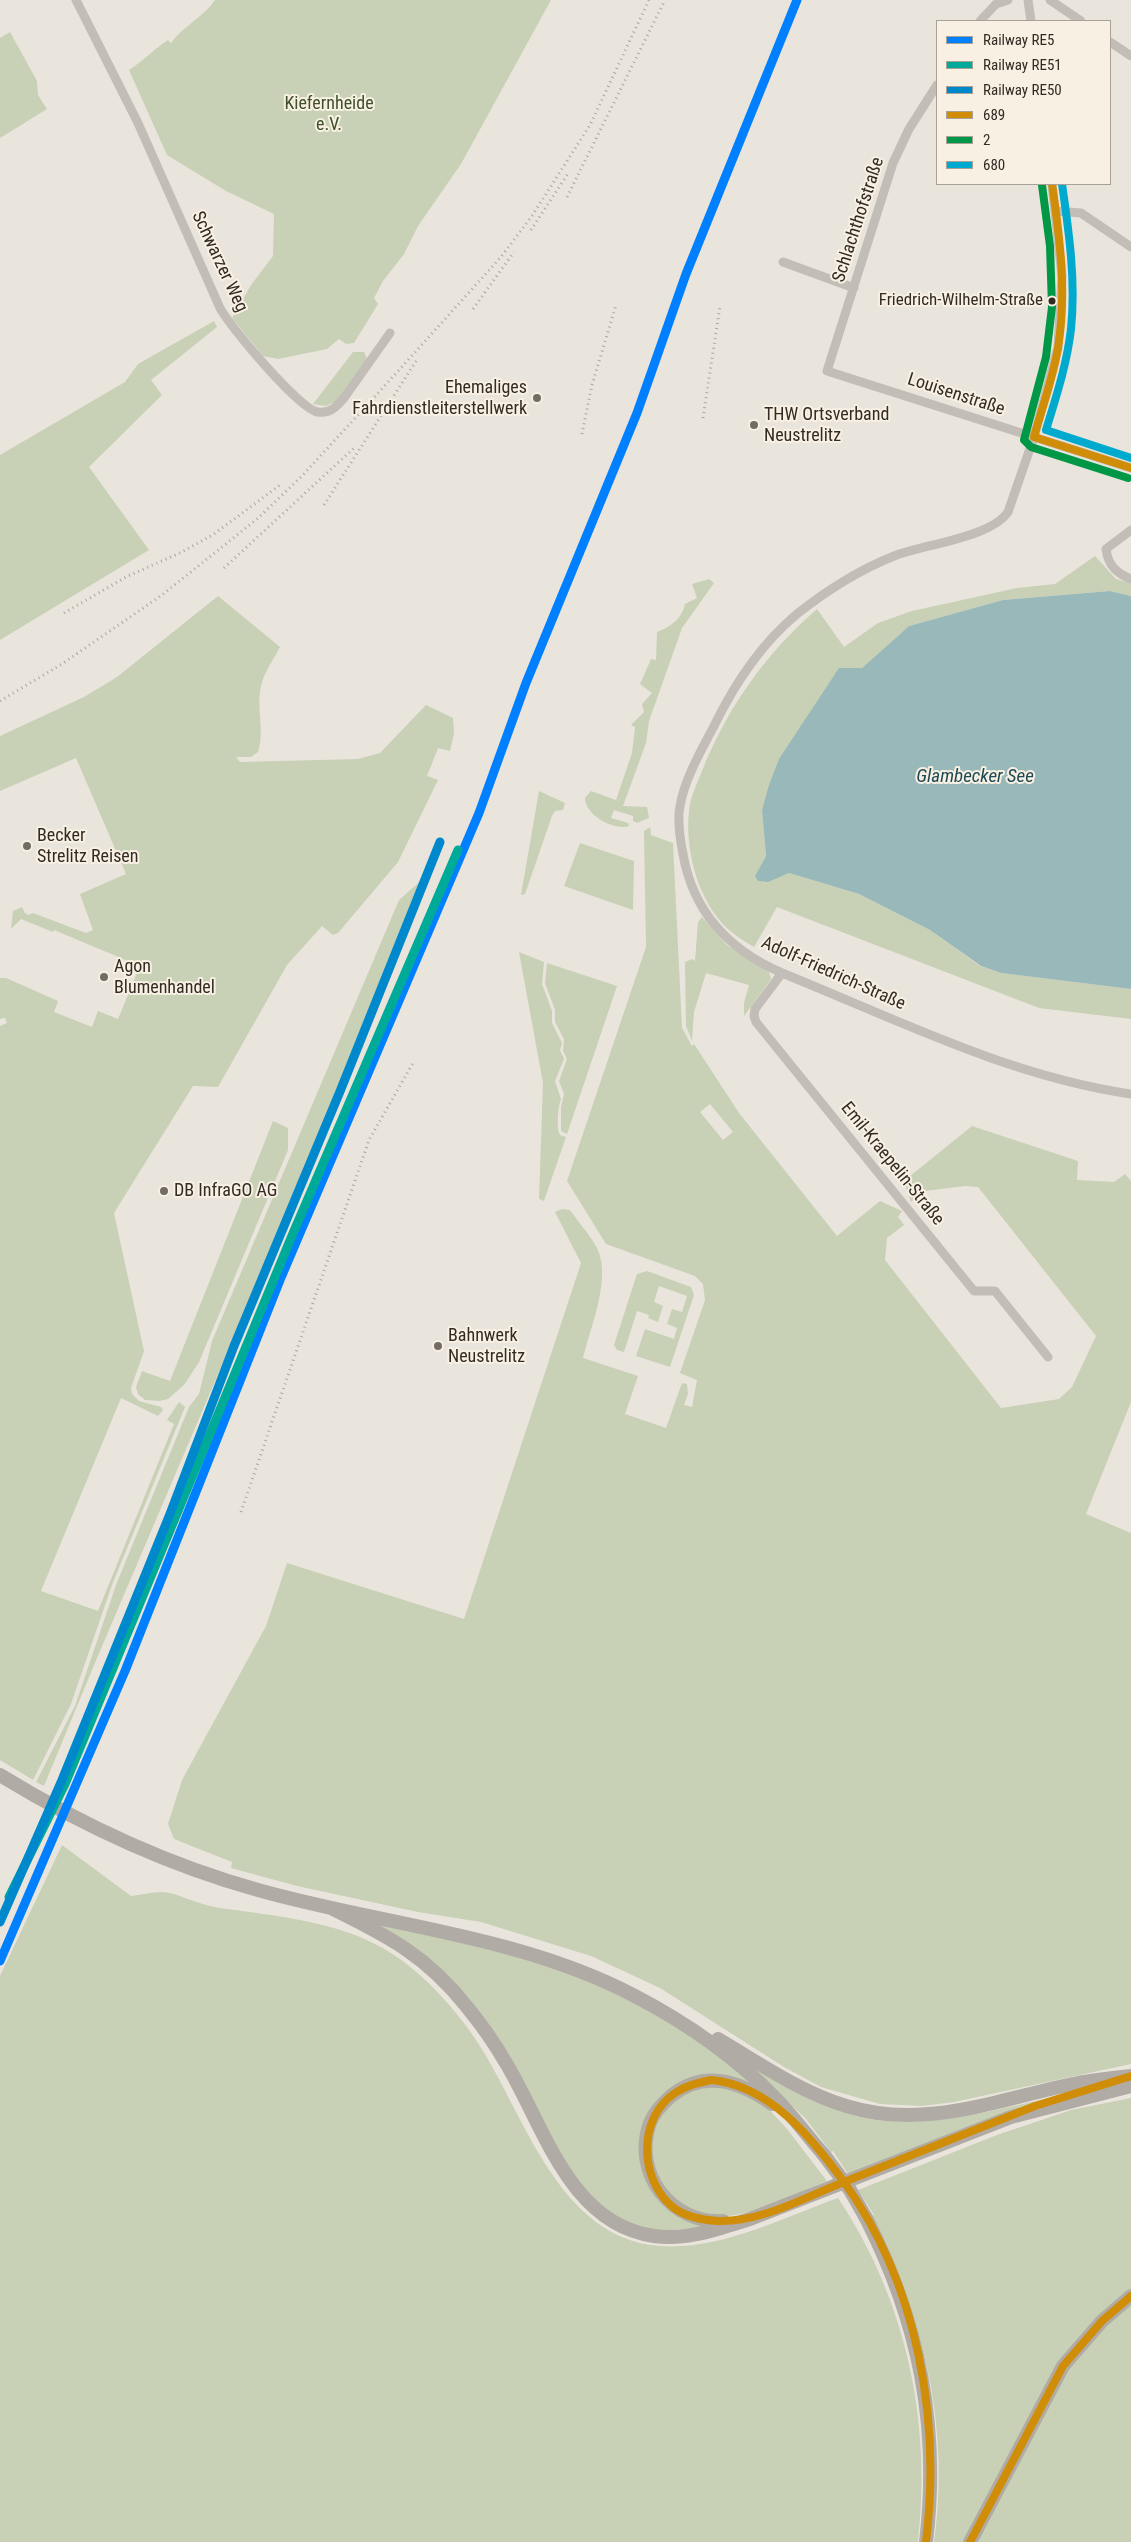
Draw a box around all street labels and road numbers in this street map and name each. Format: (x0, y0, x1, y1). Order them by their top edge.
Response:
street label: Schlachthofstraße (829, 155, 889, 285)
street label: Schwarzer Weg (186, 208, 252, 316)
street label: Louisenstraße (905, 369, 1007, 421)
street label: Adolf-Friedrich-Straße (758, 933, 908, 1015)
street label: Emil-Kraepelin-Straße (836, 1098, 948, 1230)

